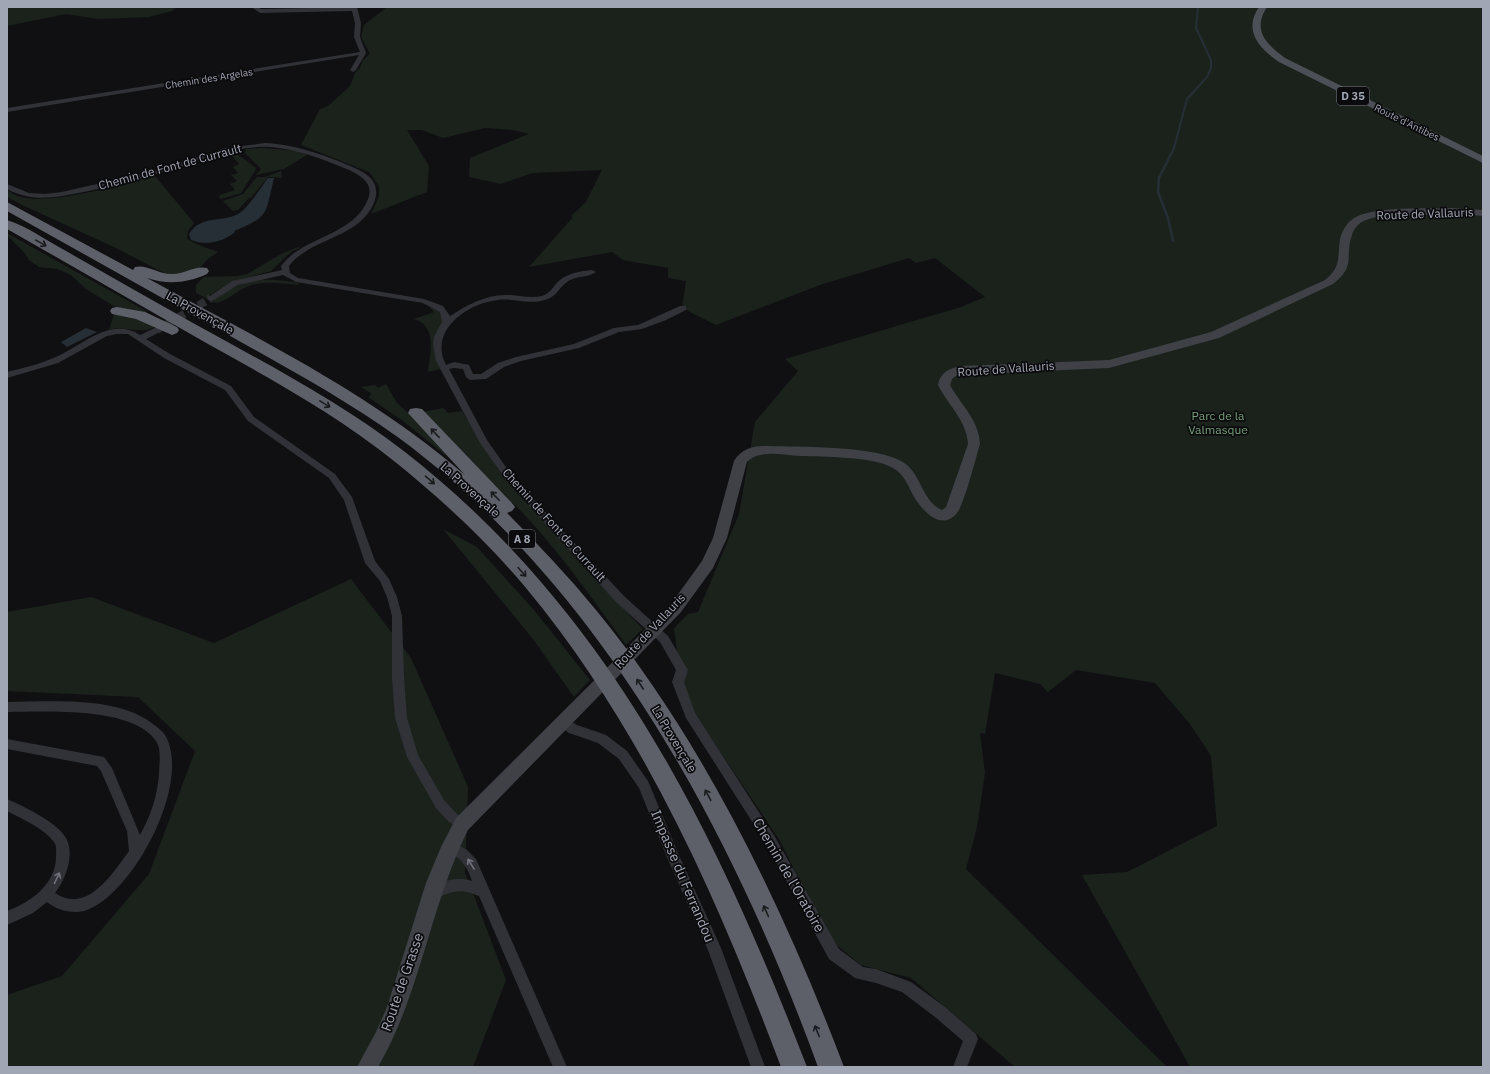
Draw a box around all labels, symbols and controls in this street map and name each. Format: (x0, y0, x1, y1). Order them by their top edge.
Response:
street label: Chemin des Argelas (164, 65, 254, 92)
road number: D 35 (1337, 87, 1369, 105)
street label: Route d'Antibes (1372, 101, 1442, 144)
street label: Chemin de Font de Currault (97, 140, 243, 193)
street label: Route de Vallauris (1376, 204, 1474, 223)
one-way arrow (35, 240, 47, 248)
street label: La Provençale (164, 288, 237, 337)
street label: Route de Vallauris (957, 358, 1055, 379)
one-way arrow (319, 400, 331, 408)
park label: Parc de la Valmasque (1188, 408, 1248, 437)
one-way arrow (430, 428, 440, 438)
street label: La Provençale (437, 459, 503, 521)
street label: Chemin de Font de Currault (499, 465, 609, 584)
one-way arrow (424, 476, 435, 485)
one-way arrow (490, 491, 500, 501)
road number: A 8 (509, 530, 535, 548)
one-way arrow (517, 566, 526, 576)
street label: Route de Vallauris (611, 590, 688, 671)
one-way arrow (636, 679, 644, 690)
street label: La Provençale (649, 703, 700, 775)
one-way arrow (703, 789, 711, 801)
street label: Impasse du Ferrandou (647, 807, 719, 945)
street label: Chemin de l'Oratoire (749, 815, 829, 936)
one-way arrow (467, 859, 475, 870)
one-way arrow (54, 872, 61, 884)
one-way arrow (762, 905, 769, 917)
street label: Route de Grasse (377, 930, 427, 1034)
one-way arrow (812, 1025, 820, 1037)

